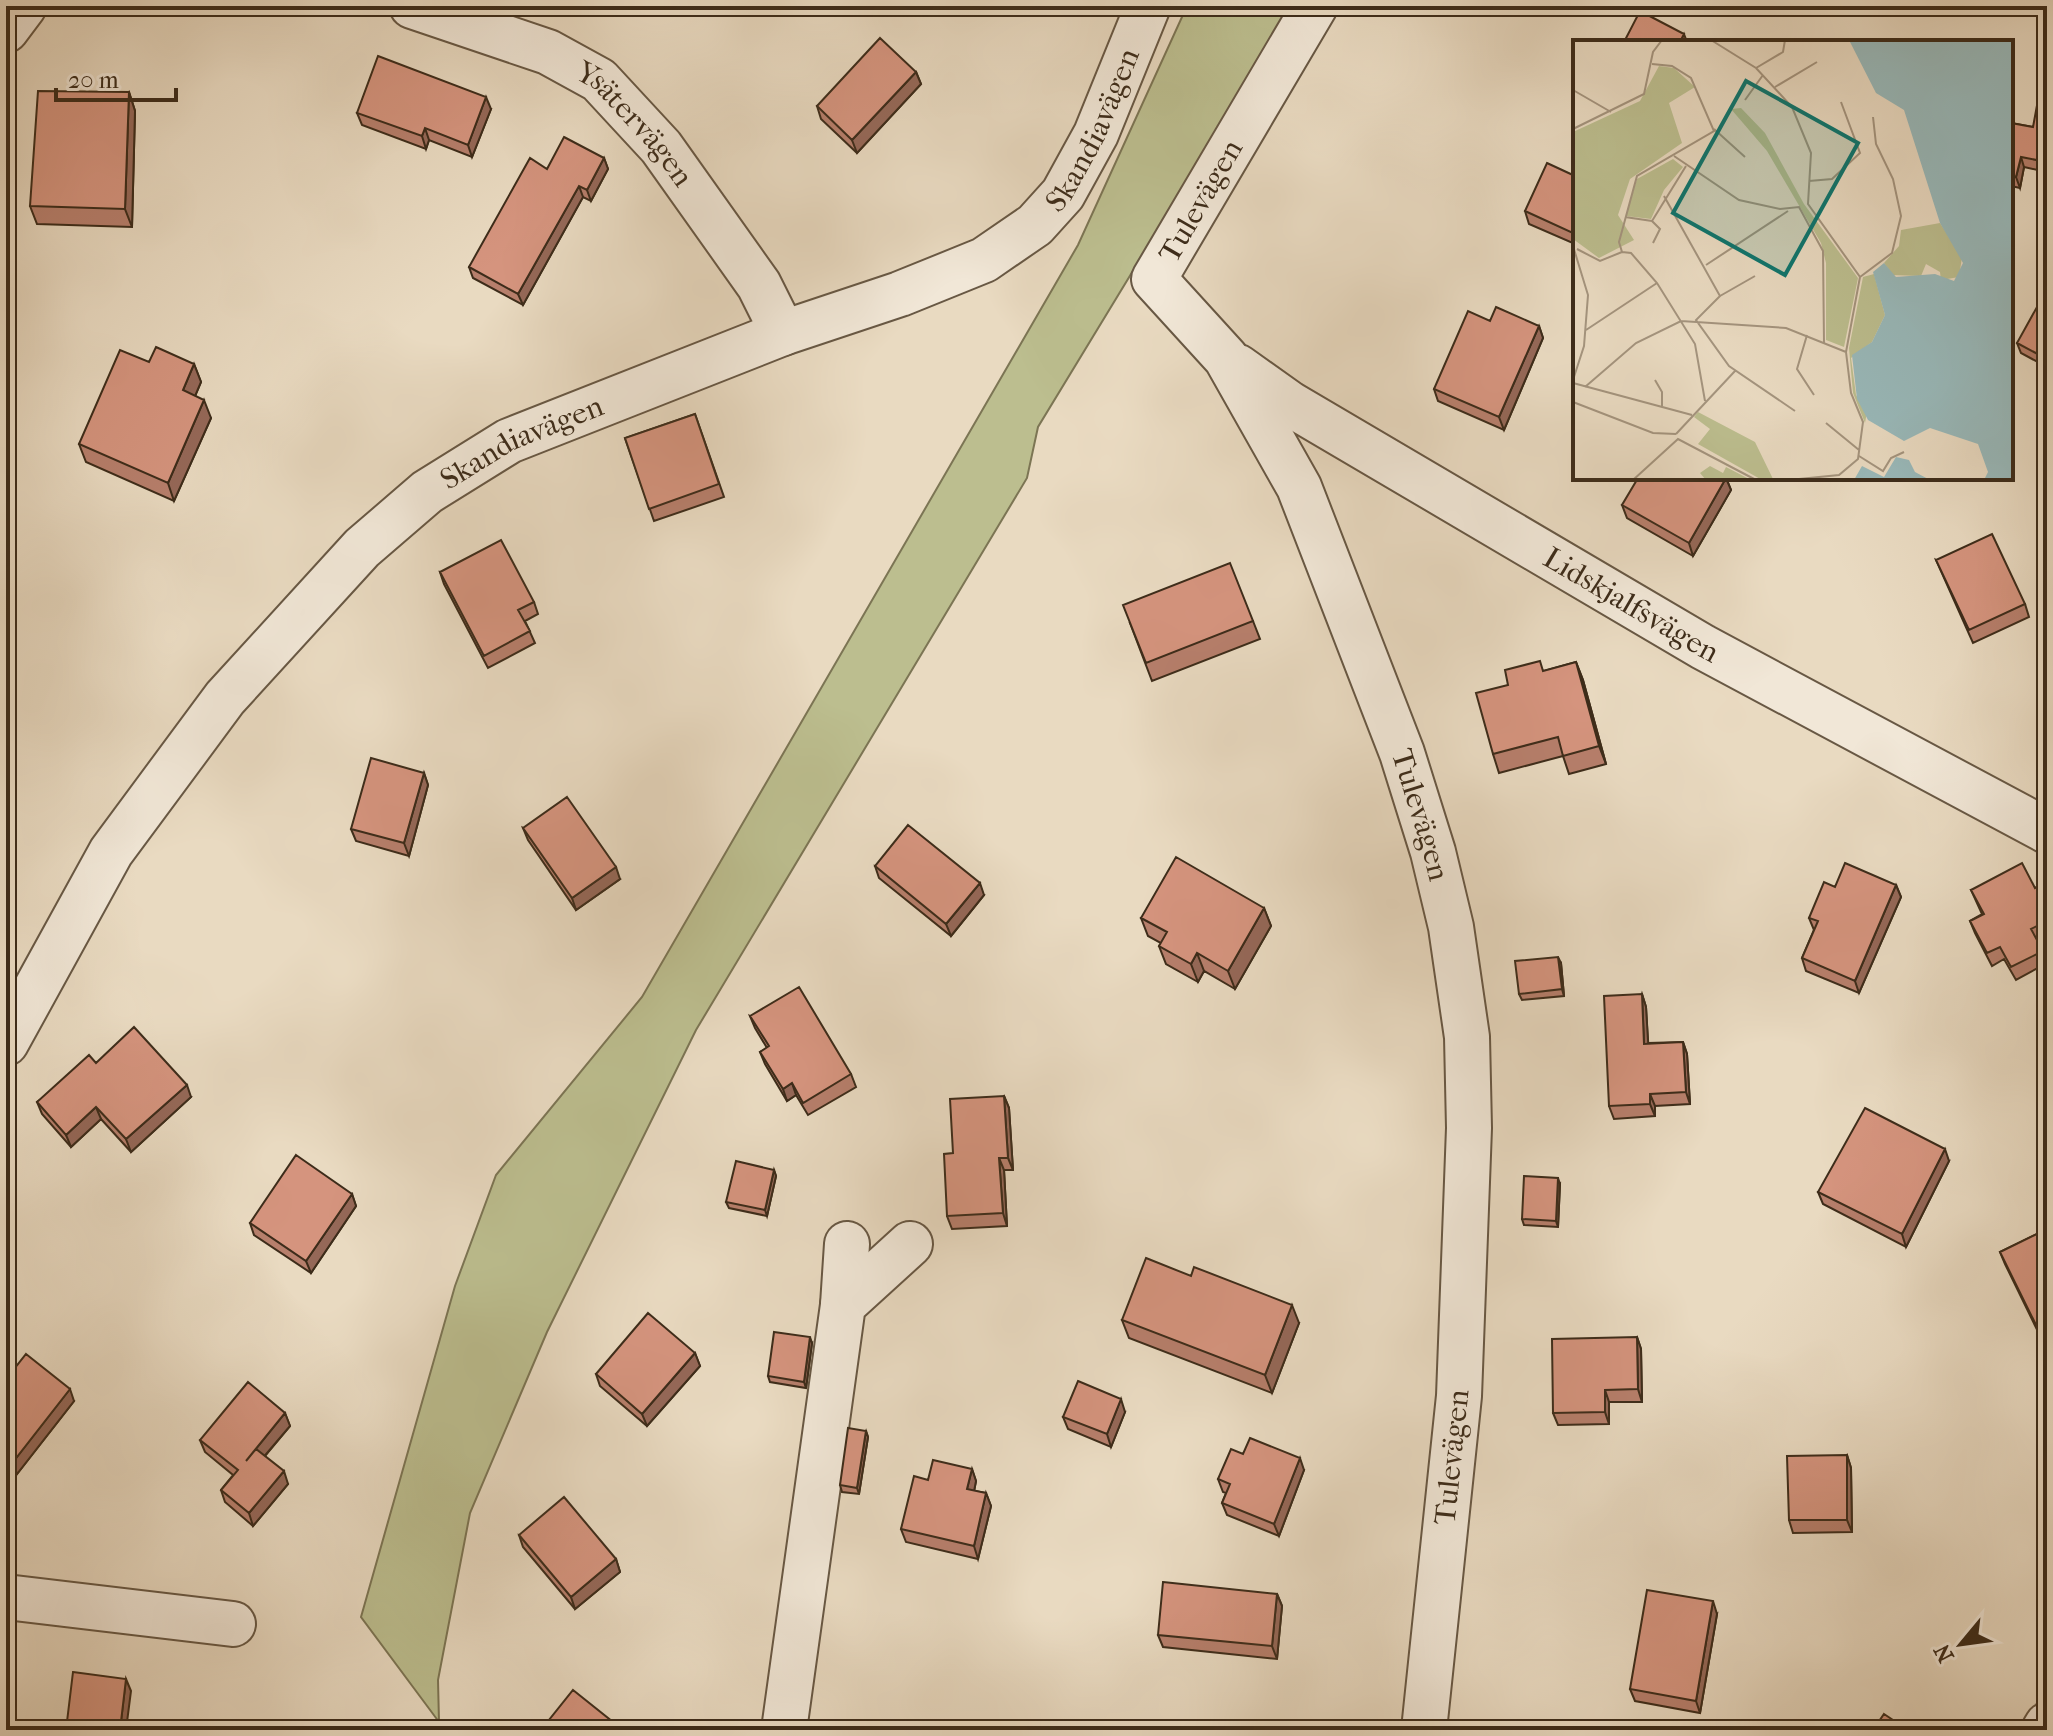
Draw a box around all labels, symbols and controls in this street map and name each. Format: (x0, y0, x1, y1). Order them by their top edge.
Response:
inset map (1573, 40, 2013, 480)
street label: Skandiavägen (1038, 42, 1147, 219)
scale bar (56, 52, 176, 102)
street label: Ysätervägen (570, 53, 701, 194)
text: 20 m (68, 66, 119, 94)
street label: Tulevägen (1152, 133, 1250, 269)
street label: Skandiavägen (434, 388, 609, 497)
street label: Lidskjalfsvägen (1538, 540, 1726, 670)
street label: Tulevägen (1384, 745, 1457, 885)
street label: Tulevägen (1427, 1387, 1477, 1526)
north arrow (1921, 1604, 2001, 1684)
text: N (1929, 1639, 1960, 1667)

